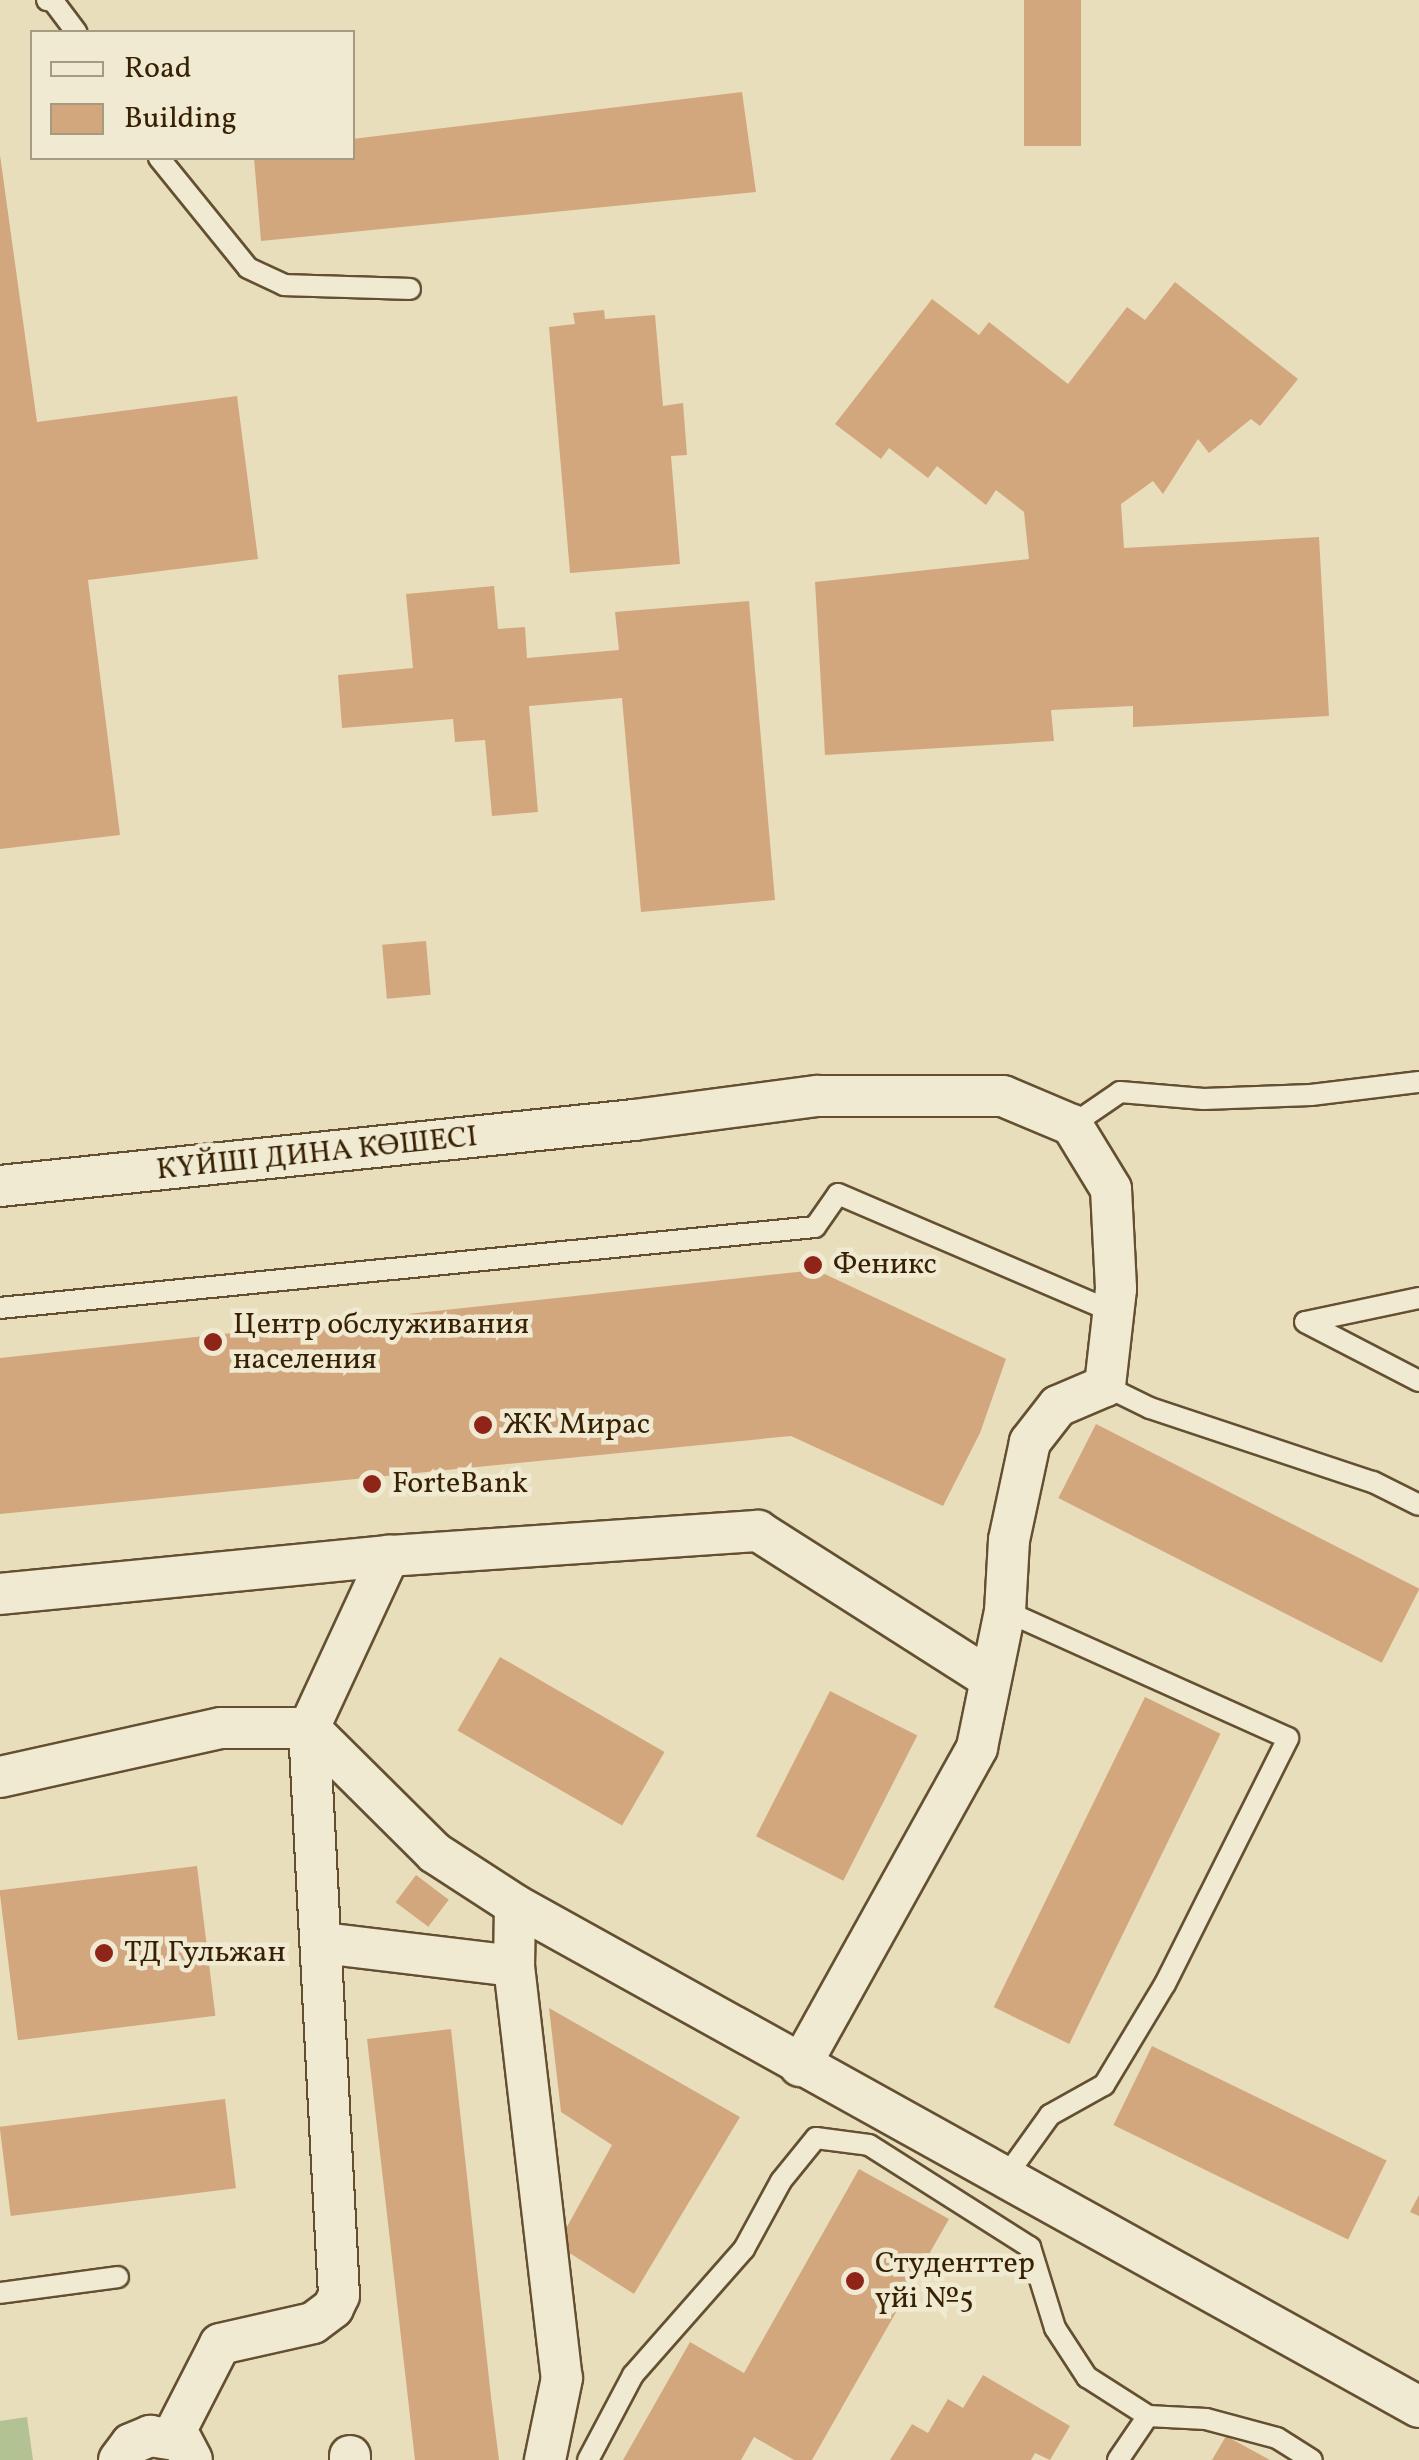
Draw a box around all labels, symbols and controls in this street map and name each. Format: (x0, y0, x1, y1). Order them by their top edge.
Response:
legend (30, 30, 355, 160)
text: Road (124, 48, 192, 90)
text: Building (124, 98, 237, 140)
street label: КҮЙШІ ДИНА КӨШЕСІ (155, 1119, 479, 1189)
place label: Феникс (833, 1247, 937, 1283)
marker: Феникс (802, 1254, 824, 1276)
place label: Центр обслуживания населения (233, 1307, 529, 1378)
marker: Центр обслуживания населения (202, 1331, 224, 1353)
place label: ЖК Мирас (503, 1407, 650, 1443)
marker: ЖК Мирас (472, 1414, 494, 1436)
place label: ForteBank (392, 1466, 528, 1502)
marker: ForteBank (361, 1473, 383, 1495)
place label: ТД Гульжан (124, 1935, 286, 1971)
marker: ТД Гульжан (93, 1942, 115, 1964)
place label: Студенттер үйі №5 (875, 2246, 1035, 2316)
marker: Студенттер үйі №5 (844, 2270, 866, 2292)

